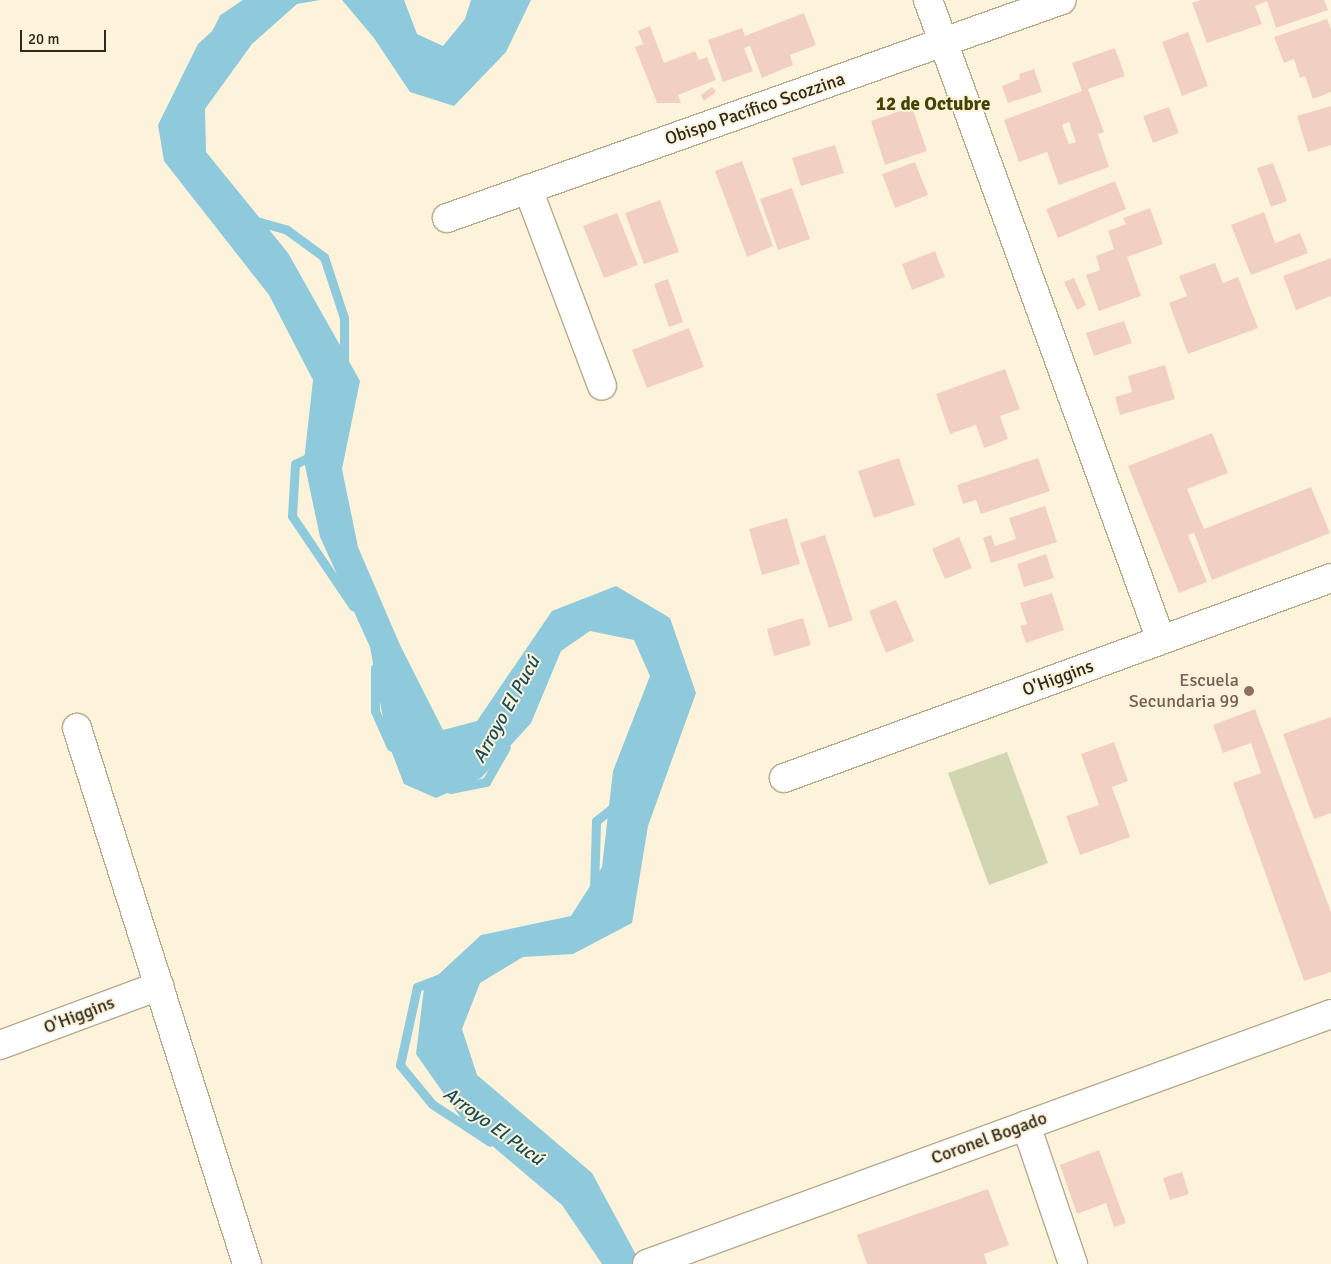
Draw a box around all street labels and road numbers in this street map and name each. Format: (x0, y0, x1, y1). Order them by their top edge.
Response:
street label: Obispo Pacífico Scozzina (662, 68, 848, 150)
street label: O'Higgins (1019, 655, 1097, 701)
street label: O'Higgins (41, 992, 117, 1038)
street label: Coronel Bogado (928, 1107, 1050, 1169)

